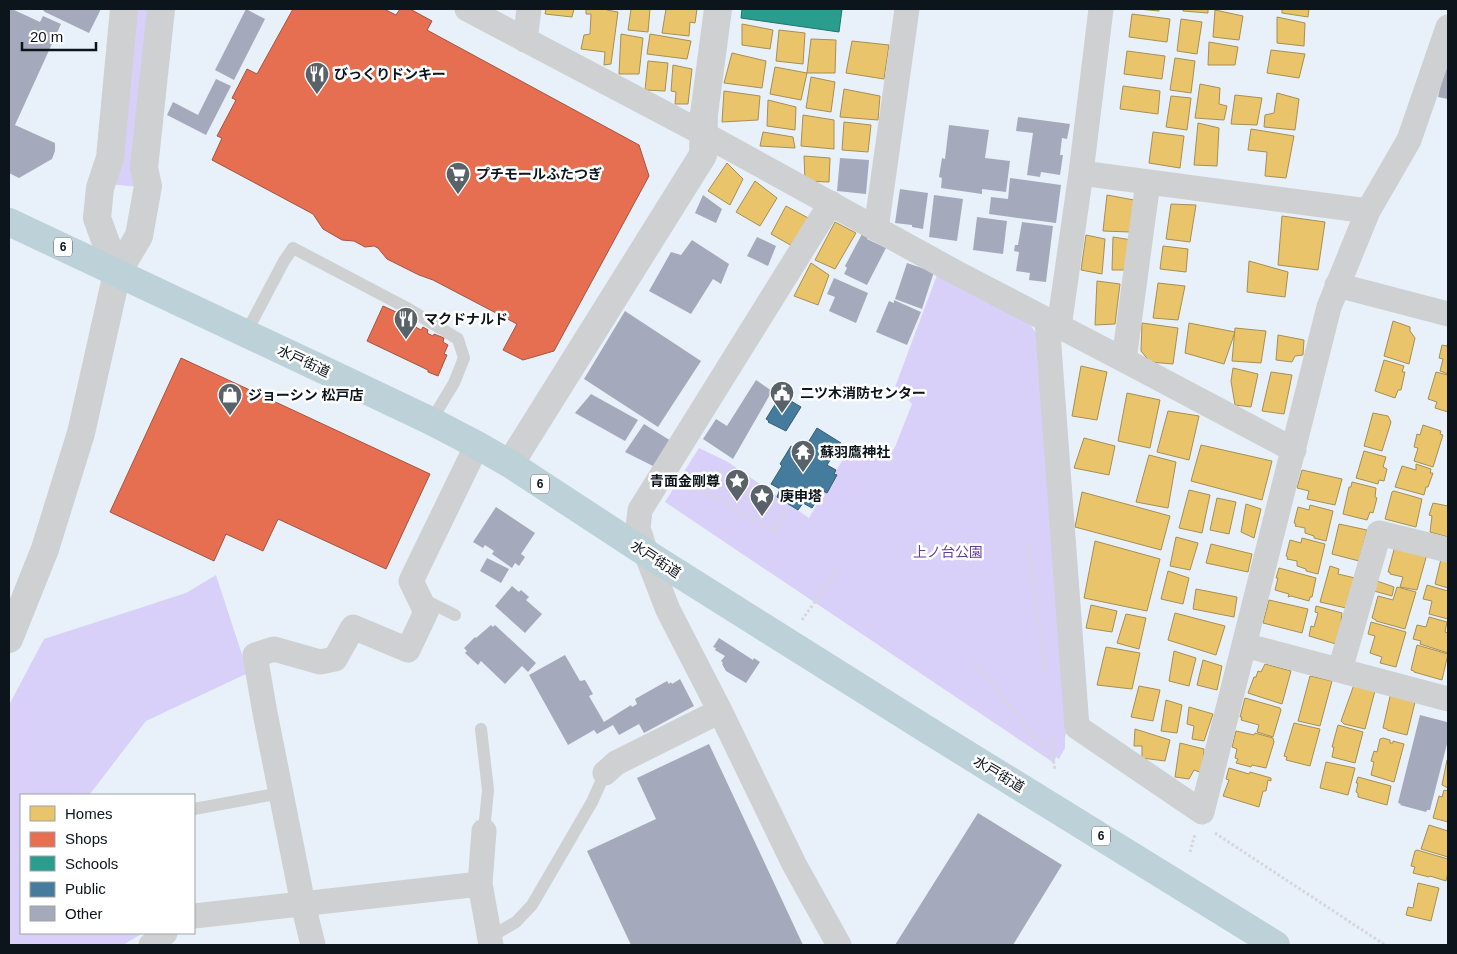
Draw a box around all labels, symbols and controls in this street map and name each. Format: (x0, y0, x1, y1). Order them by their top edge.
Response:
scale bar (22, 20, 96, 52)
text: 20 m (30, 28, 63, 45)
restaurant icon: びっくりドンキー (304, 61, 330, 95)
place label: びっくりドンキー (334, 66, 446, 82)
supermarket icon: プチモールふたつぎ (445, 161, 471, 195)
place label: プチモールふたつぎ (476, 166, 602, 182)
road number: 6 (54, 238, 72, 256)
restaurant icon: マクドナルド (393, 306, 419, 340)
place label: マクドナルド (424, 311, 508, 327)
street label: 水戸街道 (275, 342, 333, 380)
public building icon: 二ツ木消防センター (769, 380, 795, 414)
shop icon: ジョーシン 松戸店 (217, 382, 243, 416)
place label: 二ツ木消防センター (800, 385, 926, 401)
place label: ジョーシン 松戸店 (248, 387, 364, 403)
temple icon: 蘇羽鷹神社 (790, 439, 816, 473)
place label: 蘇羽鷹神社 (820, 444, 890, 460)
place icon: 青面金剛尊 (724, 468, 750, 502)
place label: 青面金剛尊 (650, 473, 720, 489)
road number: 6 (531, 474, 549, 494)
place icon: 庚申塔 (749, 483, 775, 517)
place label: 庚申塔 (780, 488, 822, 504)
street label: 水戸街道 (628, 537, 684, 581)
park label: 上ノ台公園 (913, 544, 983, 560)
street label: 水戸街道 (971, 753, 1027, 795)
legend (20, 794, 195, 934)
text: Homes (65, 805, 113, 822)
road number: 6 (1092, 826, 1110, 846)
text: Shops (65, 830, 108, 847)
text: Schools (65, 855, 118, 872)
text: Public (65, 880, 106, 897)
text: Other (65, 905, 103, 922)

